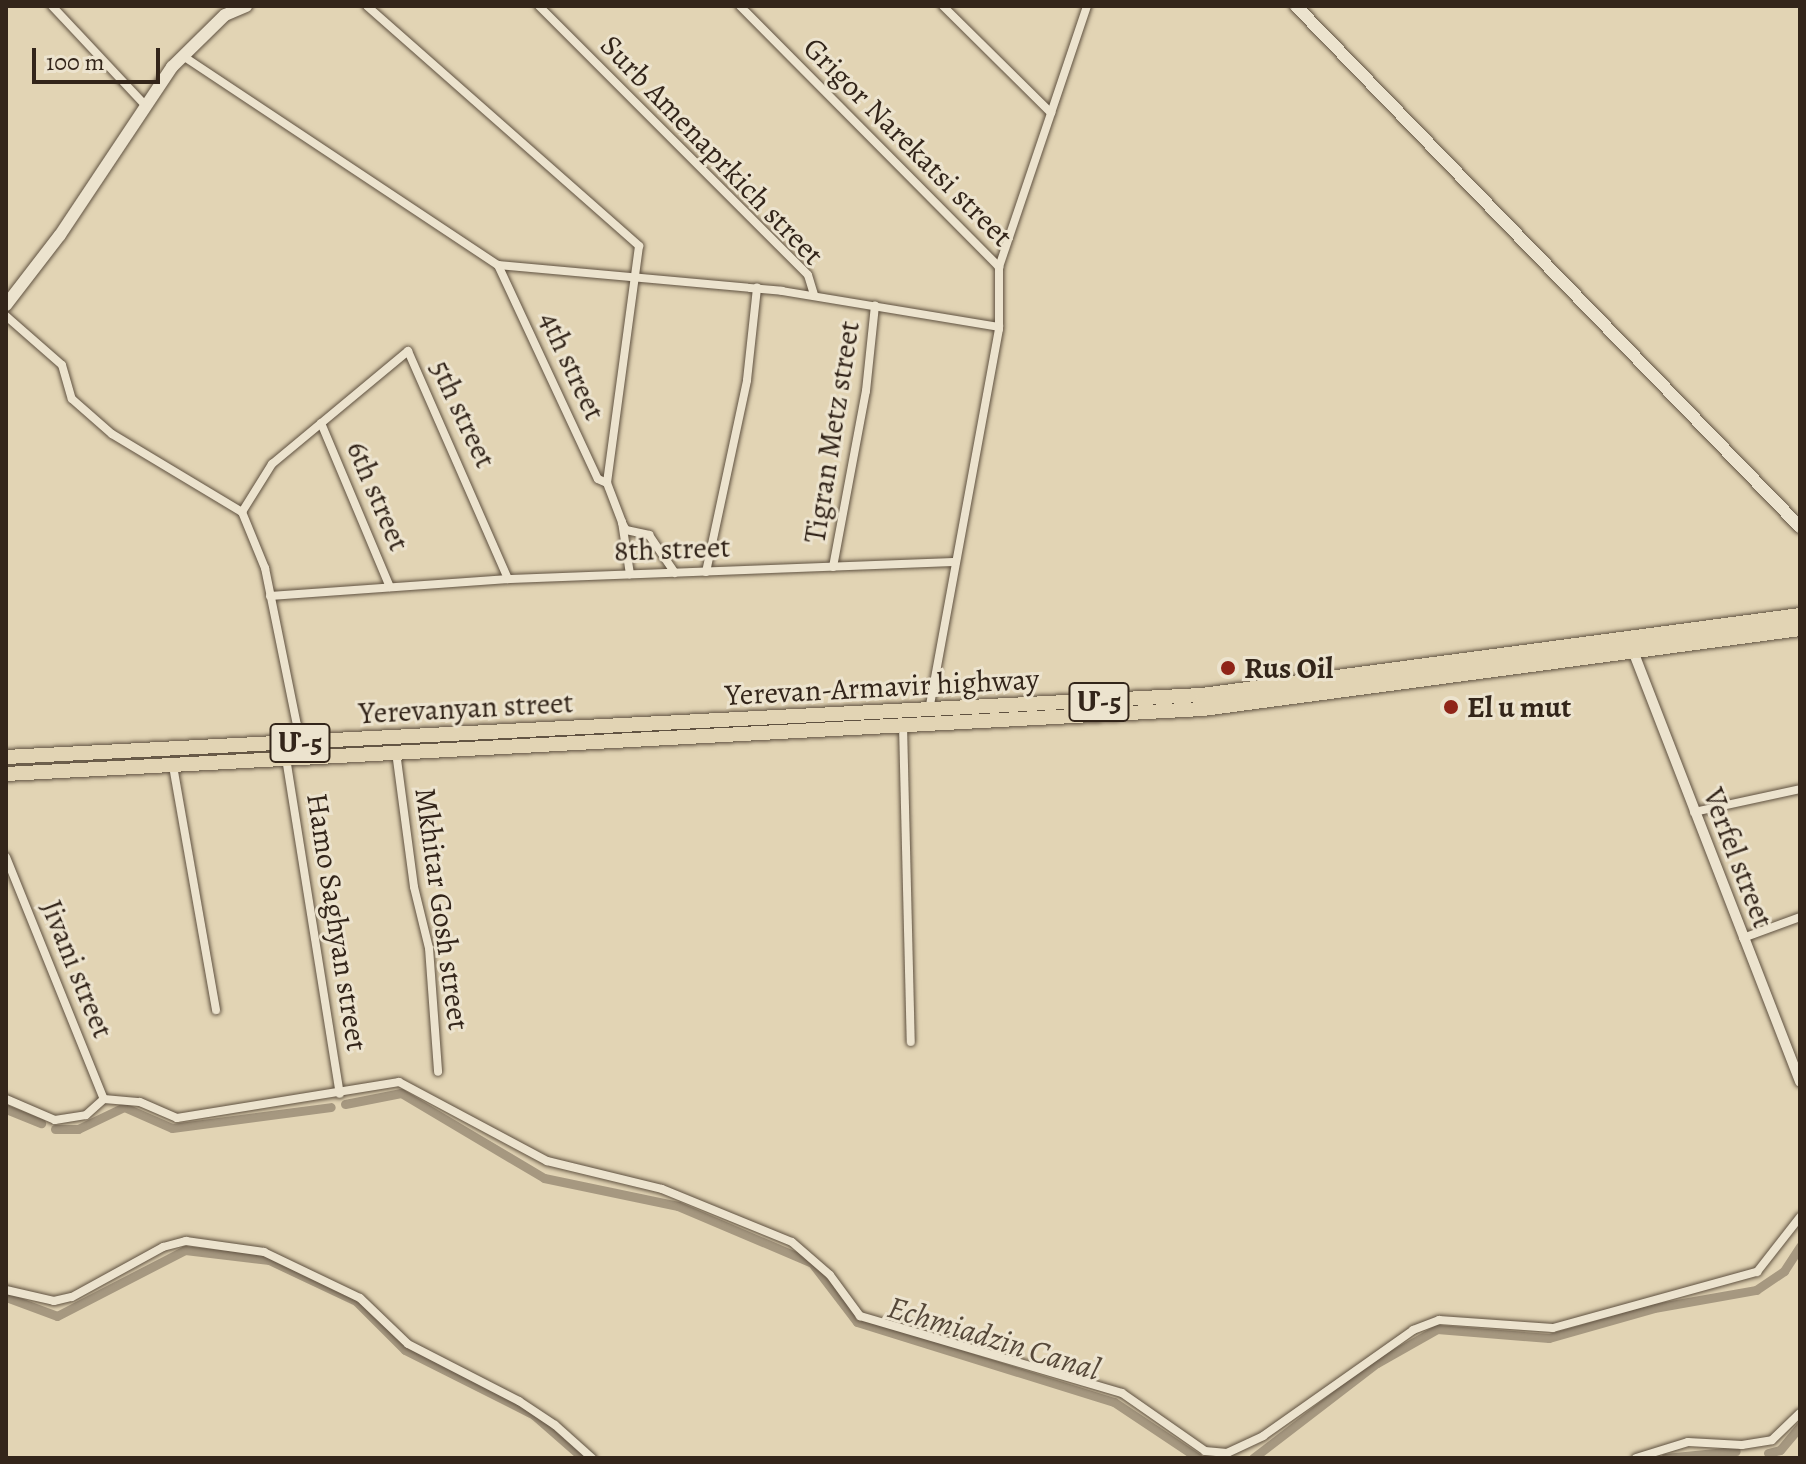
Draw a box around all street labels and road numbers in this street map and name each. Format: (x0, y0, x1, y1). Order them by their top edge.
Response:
street label: Surb Amenaprkich street (593, 27, 831, 273)
street label: Grigor Narekatsi street (796, 30, 1020, 254)
street label: 4th street (531, 306, 613, 426)
street label: Tigran Metz street (797, 318, 867, 546)
street label: 5th street (422, 354, 504, 474)
street label: 6th street (339, 436, 417, 556)
street label: 8th street (613, 529, 731, 569)
street label: Yerevan-Armavir highway (724, 661, 1040, 713)
road number: Մ-5 (1067, 678, 1131, 726)
street label: Yerevanyan street (358, 684, 574, 732)
road number: Մ-5 (268, 719, 332, 767)
street label: Verfel street (1695, 783, 1781, 933)
street label: Mkhitar Gosh street (407, 785, 477, 1033)
street label: Hamo Saghyan street (299, 790, 375, 1054)
street label: Jivani street (33, 895, 121, 1043)

